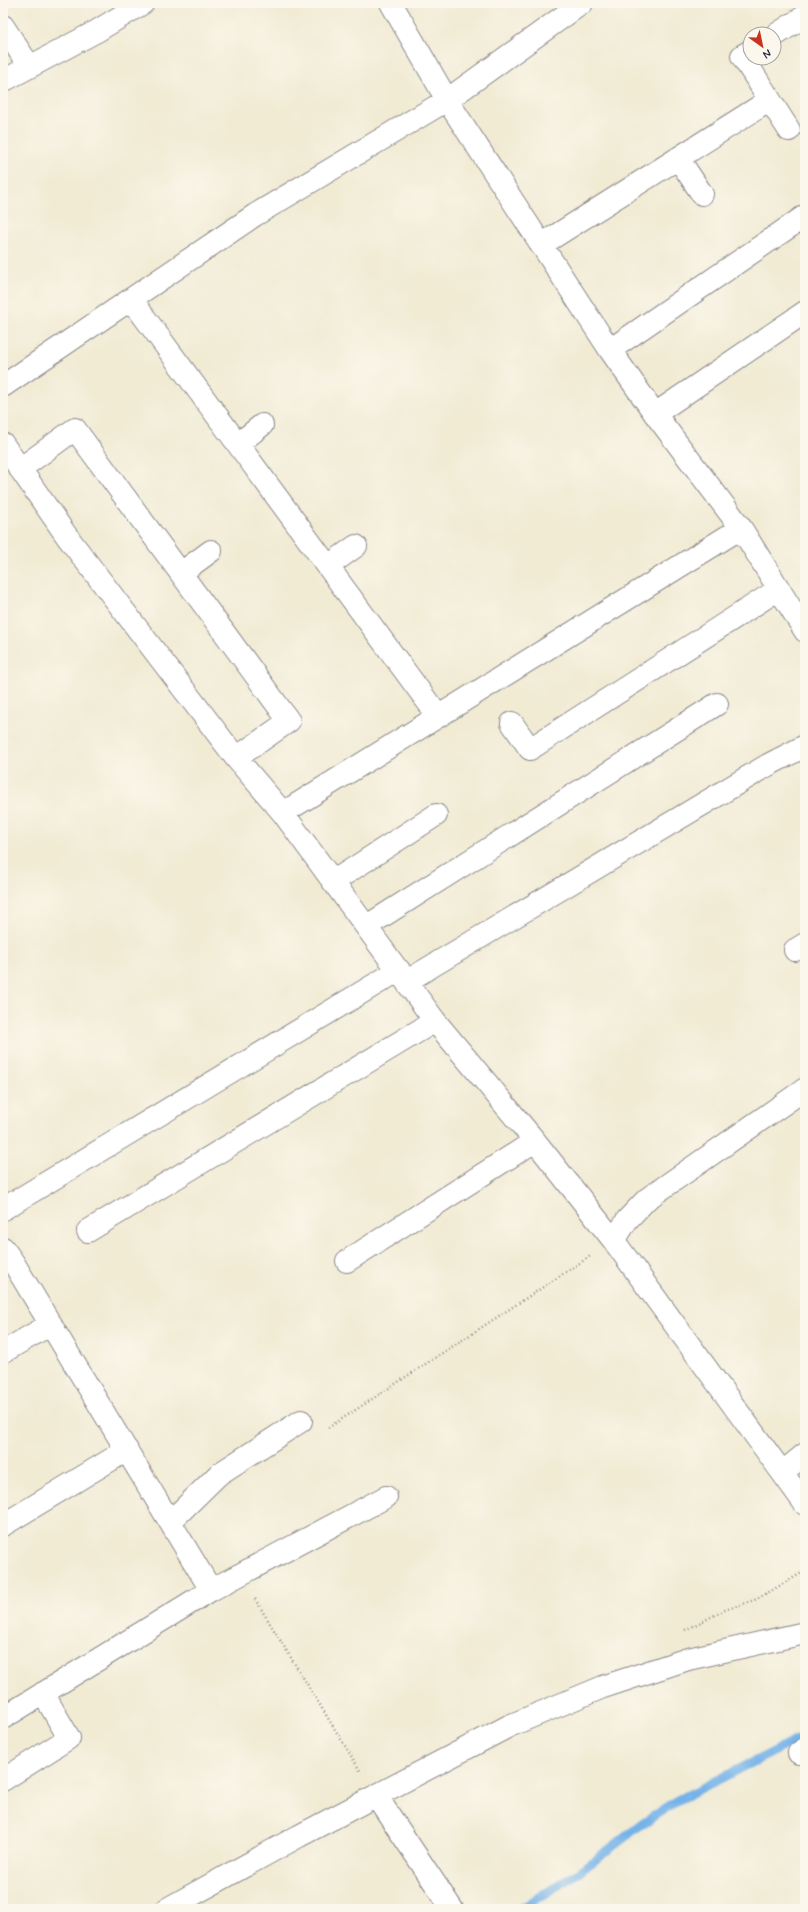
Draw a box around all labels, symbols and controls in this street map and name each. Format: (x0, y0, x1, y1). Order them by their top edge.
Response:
north arrow (742, 26, 782, 66)
text: N (760, 46, 774, 61)

